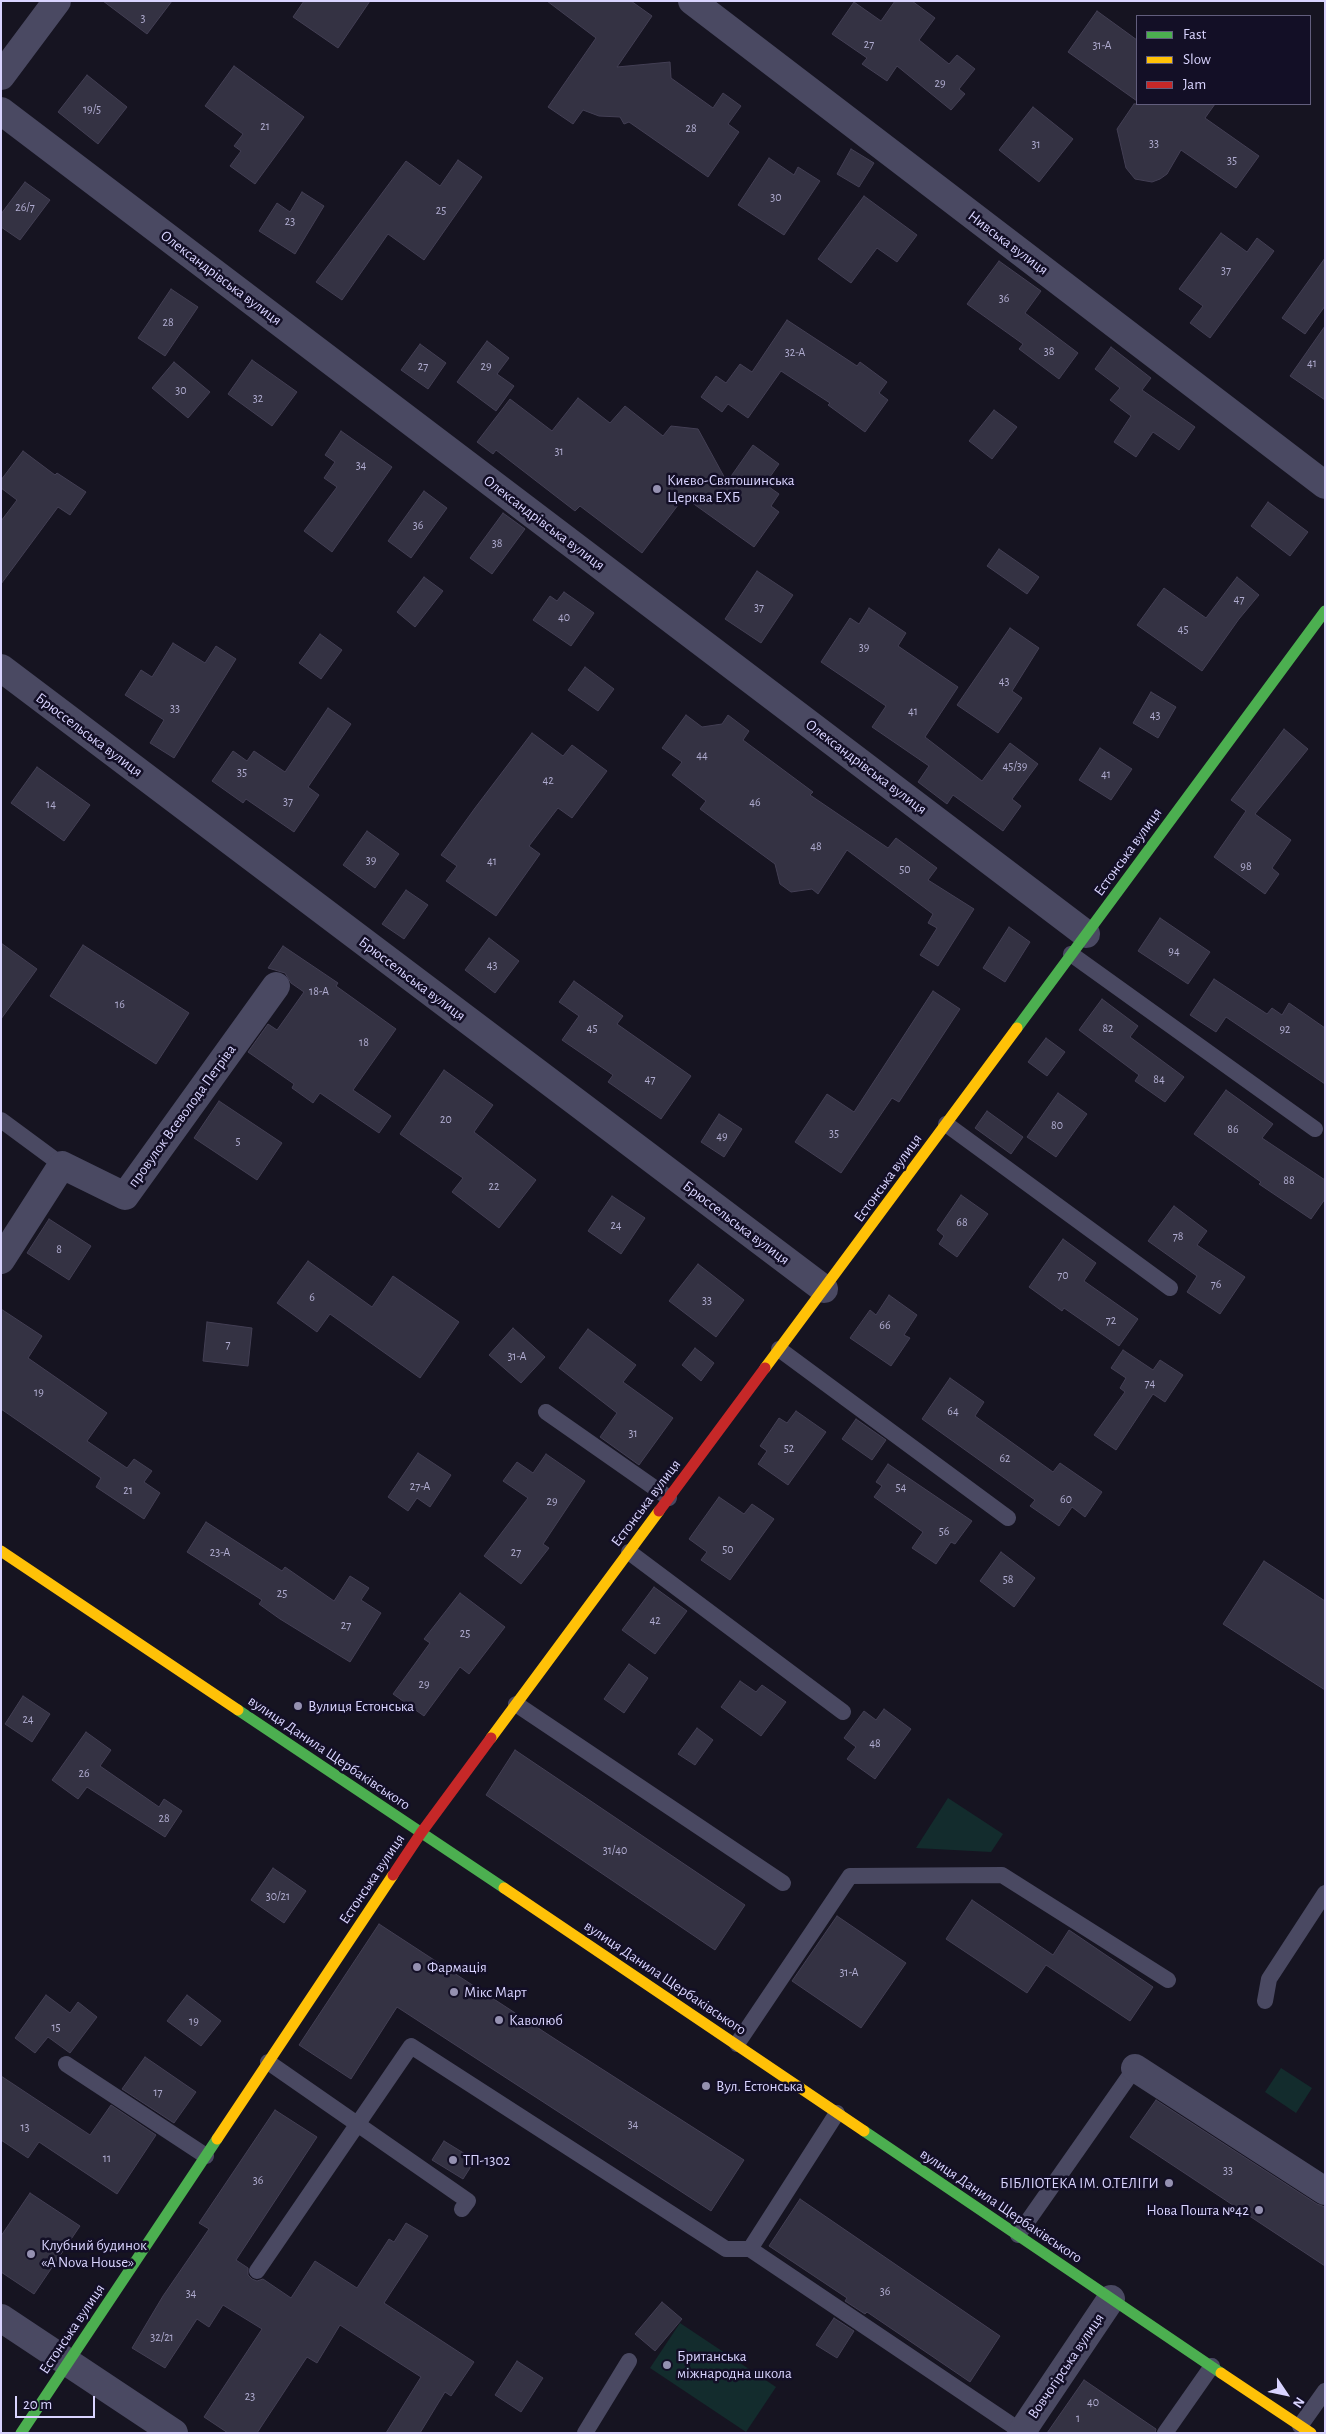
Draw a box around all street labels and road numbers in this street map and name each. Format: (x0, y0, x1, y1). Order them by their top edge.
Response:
street label: Нивська вулиця (964, 207, 1052, 279)
street label: Олександрівська вулиця (157, 227, 285, 329)
street label: Олександрівська вулиця (480, 472, 608, 574)
street label: Брюссельська вулиця (32, 689, 146, 781)
street label: Олександрівська вулиця (802, 716, 930, 818)
street label: Естонська вулиця (1090, 804, 1166, 900)
street label: Брюссельська вулиця (355, 933, 469, 1025)
street label: провулок Всеволода Петріва (124, 1041, 240, 1191)
street label: Естонська вулиця (850, 1130, 926, 1226)
street label: Брюссельська вулиця (679, 1177, 793, 1269)
street label: Естонська вулиця (607, 1456, 685, 1550)
street label: вулиця Данила Щербаківського (244, 1692, 414, 1814)
street label: Естонська вулиця (335, 1831, 409, 1927)
street label: вулиця Данила Щербаківського (580, 1917, 750, 2039)
street label: вулиця Данила Щербаківського (916, 2145, 1086, 2267)
street label: Естонська вулиця (35, 2281, 109, 2377)
street label: Вовчогірська вулиця (1024, 2310, 1108, 2422)

